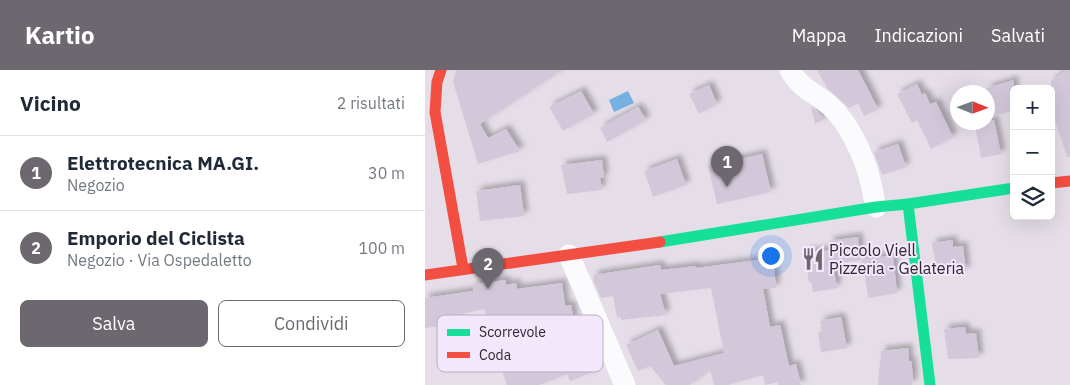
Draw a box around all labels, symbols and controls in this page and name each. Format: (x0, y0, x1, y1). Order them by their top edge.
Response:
text: Kartio (25, 19, 95, 51)
text: Mappa (792, 24, 846, 47)
text: Indicazioni (874, 24, 963, 47)
text: Salvati (991, 24, 1045, 47)
north arrow (950, 85, 995, 130)
map controls (1010, 85, 1055, 220)
button: + (1010, 85, 1055, 130)
text: Vicino (20, 89, 81, 117)
text: 2 risultati (337, 93, 405, 113)
button: − (1010, 130, 1055, 175)
pin: 1 (711, 146, 743, 187)
text: Elettrotecnica MA.GI. (67, 151, 259, 175)
text: 1 (31, 163, 41, 183)
text: 30 m (368, 163, 405, 183)
text: Negozio (67, 175, 125, 195)
button: layers (1010, 175, 1055, 220)
text: Emporio del Ciclista (67, 226, 245, 250)
text: 2 (31, 238, 41, 258)
text: 100 m (358, 238, 405, 258)
place label: Piccolo Viell Pizzeria - Gelateria (829, 240, 965, 278)
your location (758, 243, 784, 269)
restaurant icon: Piccolo Viell Pizzeria - Gelateria (800, 246, 826, 272)
pin: 2 (472, 248, 504, 289)
text: Negozio · Via Ospedaletto (67, 250, 252, 270)
button: Salva (20, 300, 208, 347)
button: Condividi (218, 300, 405, 347)
legend (437, 315, 603, 372)
text: Scorrevole (479, 323, 546, 341)
text: Coda (479, 346, 512, 364)

